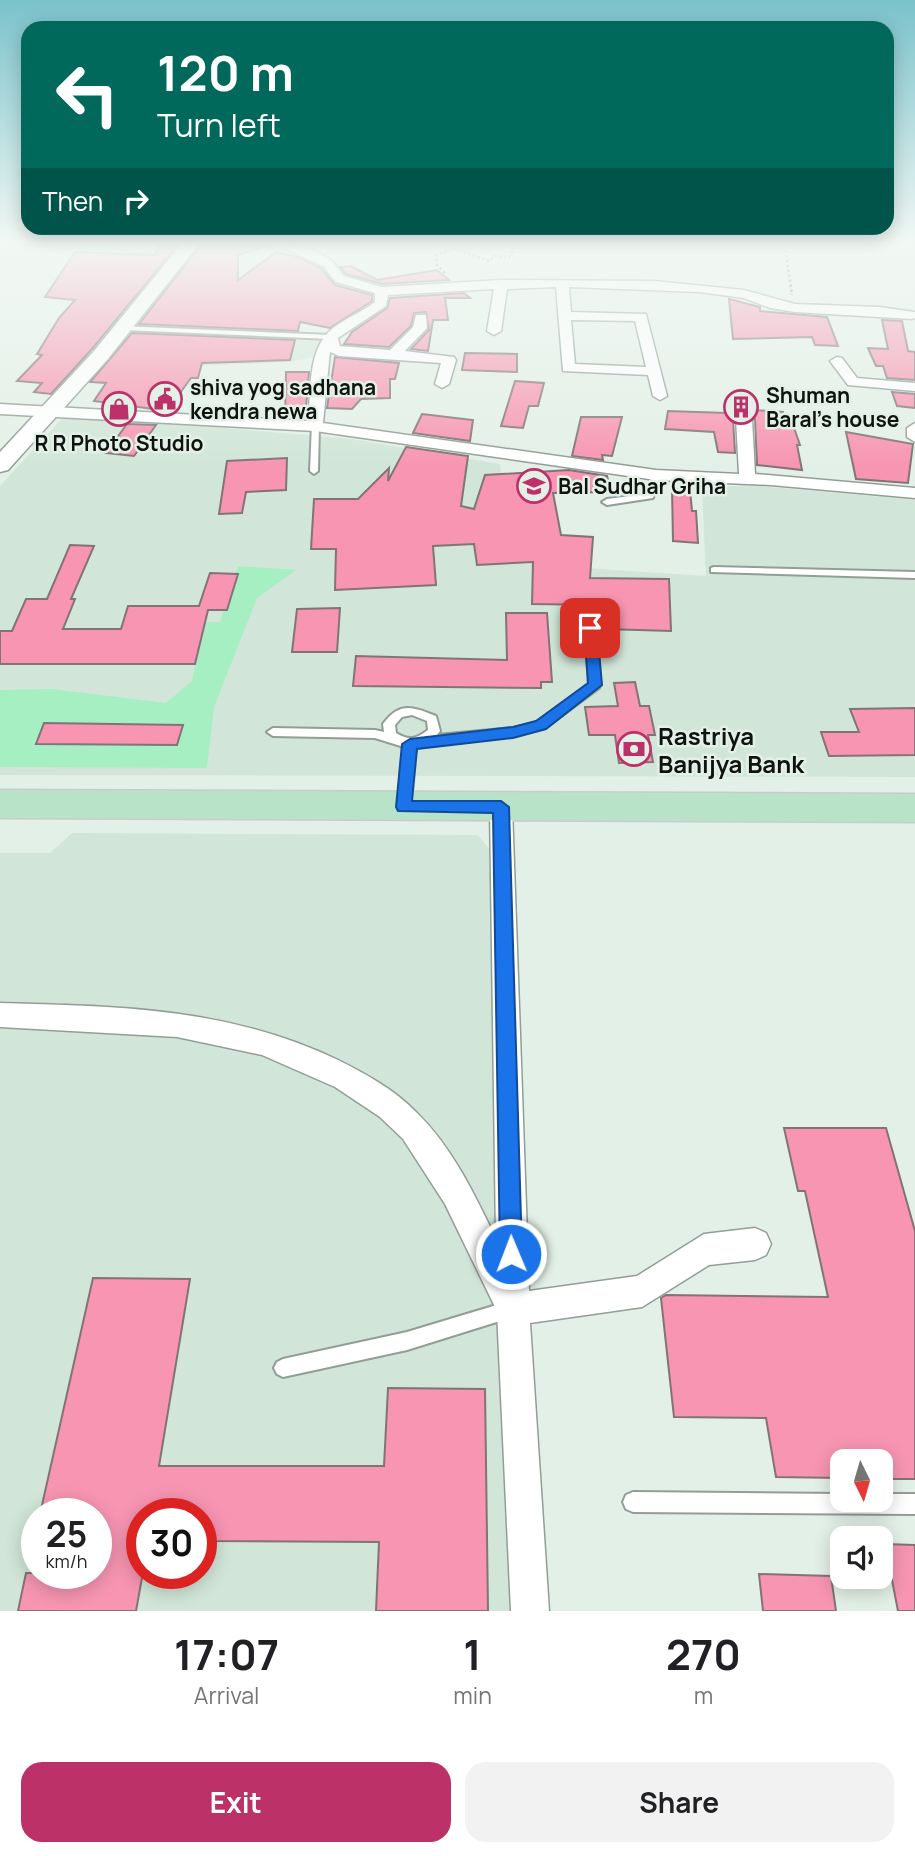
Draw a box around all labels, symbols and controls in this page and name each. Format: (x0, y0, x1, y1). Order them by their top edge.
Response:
text: 120 m (157, 39, 294, 106)
icon: left (42, 49, 133, 140)
text: Turn left (157, 103, 281, 147)
icon: right (117, 182, 155, 220)
text: Then (42, 183, 103, 219)
place label: shiva yog sadhana kendra newa (190, 373, 376, 425)
public building icon: shiva yog sadhana kendra newa (146, 380, 184, 418)
place label: Shuman Baral's house (766, 381, 899, 433)
building icon: Shuman Baral's house (722, 388, 760, 426)
shop icon: R R Photo Studio (100, 390, 138, 428)
place label: R R Photo Studio (34, 429, 204, 457)
school or university icon: Bal Sudhar Griha (515, 467, 553, 505)
place label: Bal Sudhar Griha (558, 472, 726, 500)
pin (560, 598, 620, 658)
icon: arrive (571, 609, 609, 647)
place label: Rastriya Banijya Bank (658, 719, 805, 780)
bank icon: Rastriya Banijya Bank (615, 730, 653, 768)
position arrow (474, 1217, 548, 1291)
north arrow (830, 1449, 892, 1512)
map controls (830, 1449, 893, 1589)
speed limit sign: 30 (126, 1498, 217, 1589)
text: 25 (46, 1510, 87, 1558)
button: sound (830, 1526, 893, 1589)
text: km/h (46, 1549, 87, 1573)
text: 17:07 (174, 1625, 279, 1683)
text: 1 (463, 1625, 482, 1683)
text: 270 (666, 1625, 741, 1683)
text: Arrival (194, 1679, 259, 1711)
text: min (453, 1679, 492, 1711)
text: m (694, 1679, 713, 1711)
button: Exit (21, 1762, 451, 1842)
button: Share (465, 1762, 894, 1842)

